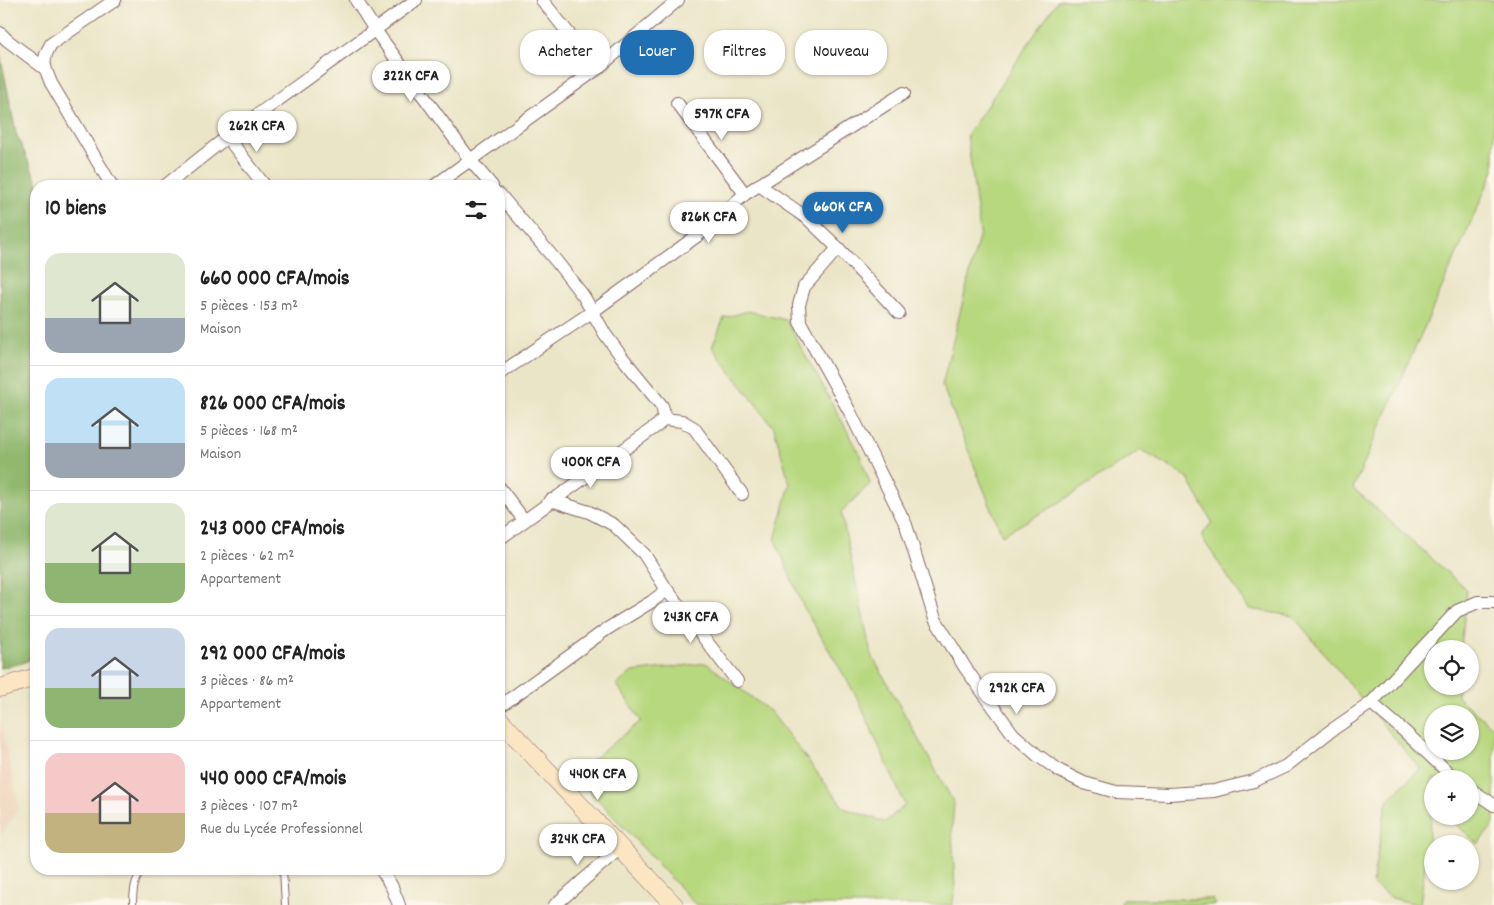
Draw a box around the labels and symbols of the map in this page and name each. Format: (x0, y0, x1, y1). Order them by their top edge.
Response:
pin: 322K CFA (359, 61, 463, 103)
pin: 597K CFA (670, 98, 774, 141)
pin: 262K CFA (205, 110, 309, 153)
pin: 660K CFA (791, 192, 895, 234)
pin: 826K CFA (657, 202, 761, 244)
pin: 400K CFA (539, 446, 643, 489)
pin: 243K CFA (639, 602, 743, 644)
pin: 292K CFA (965, 672, 1069, 715)
pin: 440K CFA (546, 758, 650, 801)
pin: 324K CFA (526, 824, 630, 866)

